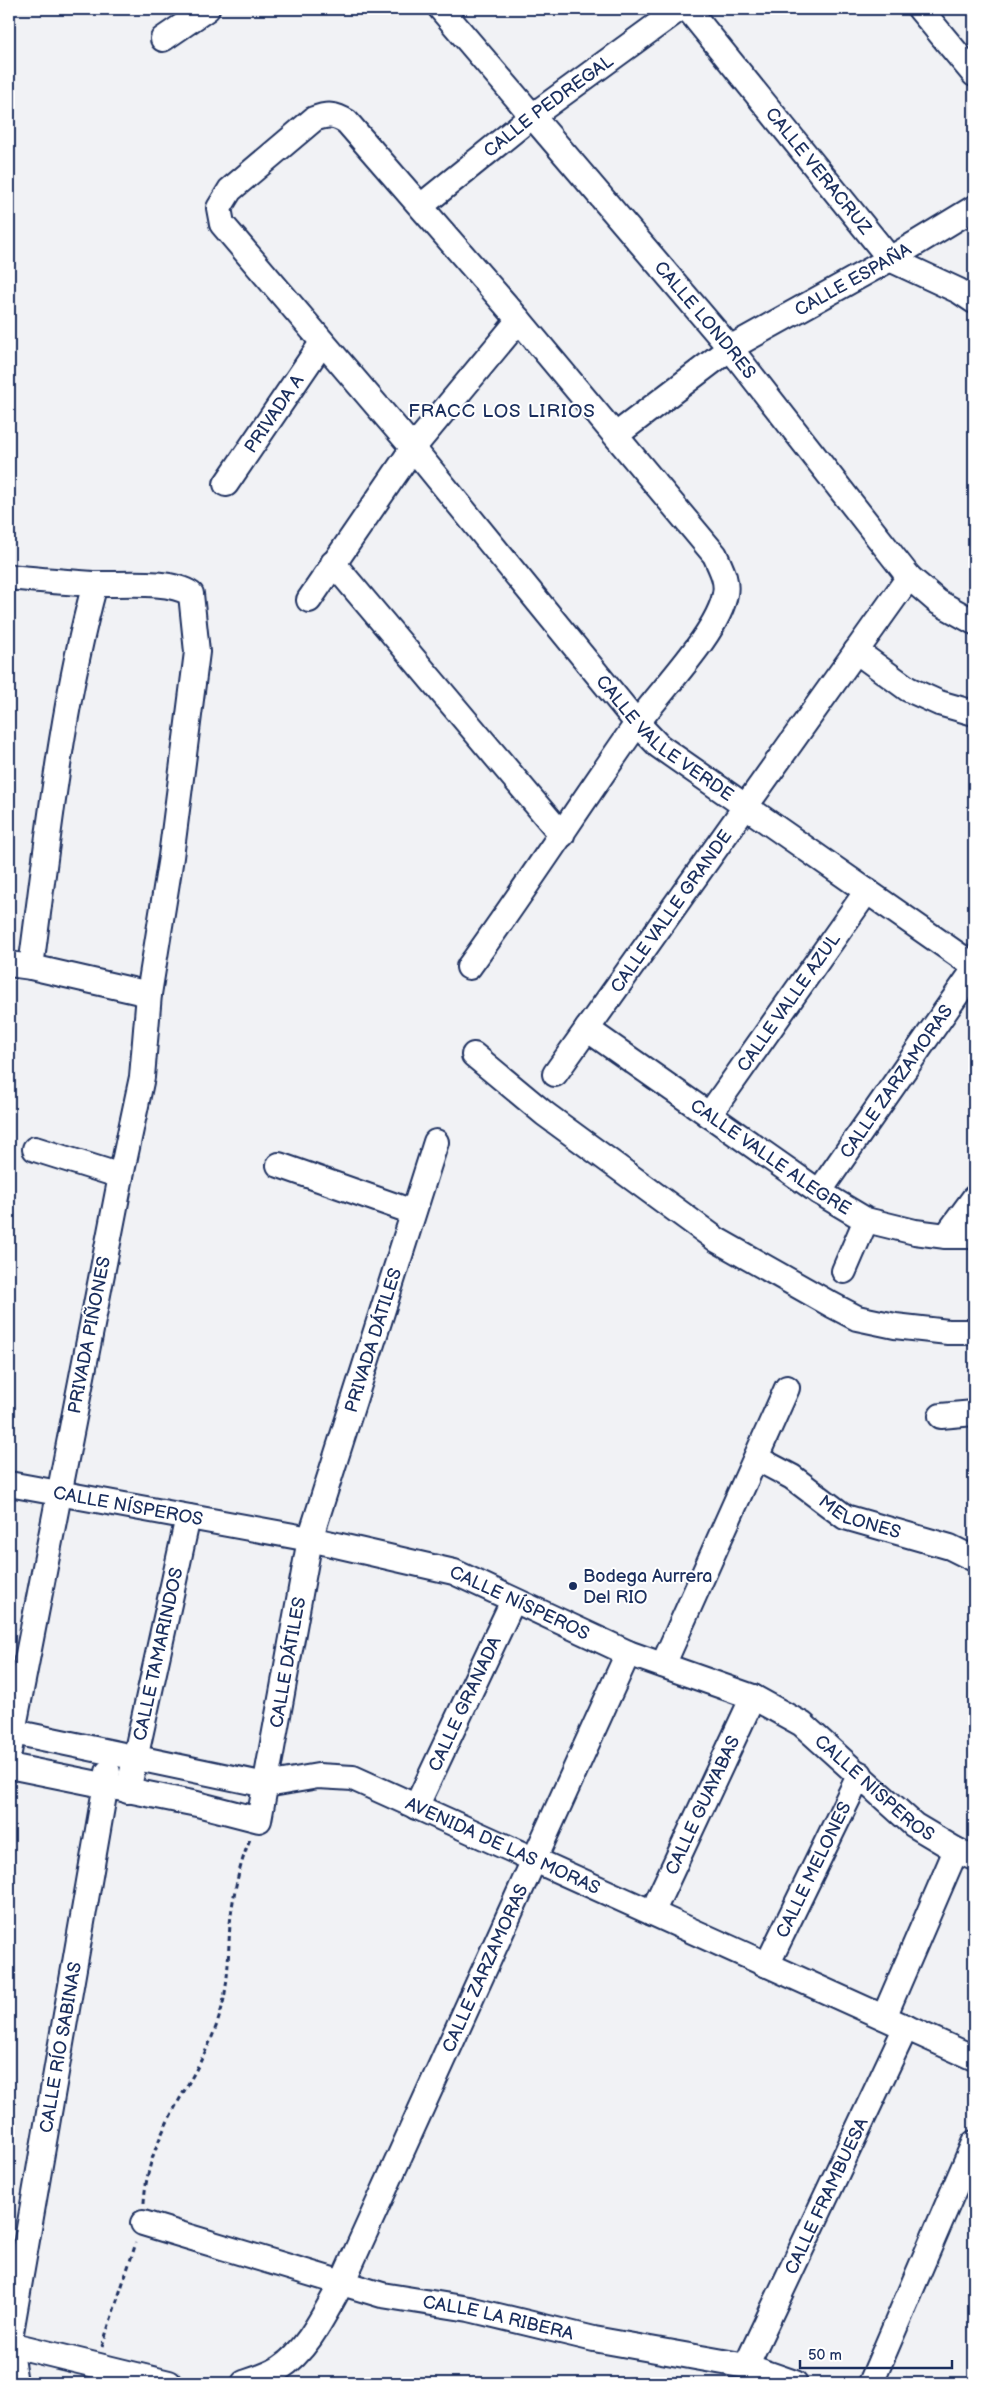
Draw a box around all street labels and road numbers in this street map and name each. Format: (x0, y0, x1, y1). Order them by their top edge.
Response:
street label: CALLE PEDREGAL (480, 50, 618, 162)
street label: CALLE VERACRUZ (761, 103, 876, 239)
street label: CALLE ESPAÑA (791, 239, 915, 321)
street label: CALLE LONDRES (650, 257, 760, 383)
street label: PRIVADA A (240, 371, 308, 457)
street label: CALLE VALLE VERDE (591, 671, 738, 806)
street label: CALLE VALLE GRANDE (606, 826, 737, 997)
street label: CALLE VALLE AZUL (733, 929, 845, 1076)
street label: CALLE ZARZAMORAS (836, 1001, 958, 1162)
street label: CALLE VALLE ALEGRE (686, 1095, 855, 1220)
street label: PRIVADA PIÑONES (63, 1255, 115, 1415)
street label: PRIVADA DÁTILES (341, 1265, 406, 1415)
street label: CALLE NÍSPEROS (51, 1482, 205, 1530)
street label: MELONES (815, 1491, 903, 1543)
street label: CALLE NÍSPEROS (446, 1561, 593, 1645)
street label: CALLE TAMARINDOS (129, 1566, 188, 1743)
street label: CALLE DÁTILES (266, 1595, 310, 1730)
street label: CALLE GRANADA (424, 1633, 506, 1775)
street label: CALLE NÍSPEROS (810, 1731, 938, 1846)
street label: CALLE GUAYABAS (661, 1732, 744, 1878)
street label: AVENIDA DE LAS MORAS (402, 1793, 603, 1899)
street label: CALLE MELONES (772, 1798, 856, 1941)
street label: CALLE ZARZAMORAS (438, 1881, 533, 2056)
street label: CALLE RÍO SABINAS (36, 1960, 86, 2135)
street label: CALLE FRAMBUESA (781, 2115, 873, 2278)
street label: CALLE LA RIBERA (421, 2292, 576, 2345)

